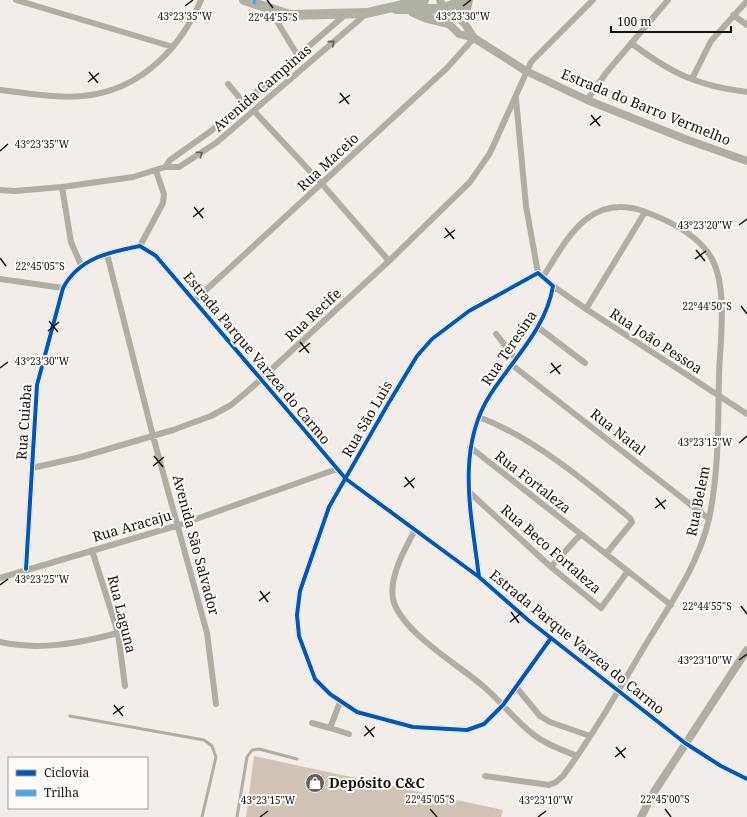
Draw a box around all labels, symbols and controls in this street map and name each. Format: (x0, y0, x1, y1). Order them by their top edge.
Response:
scale bar (611, 8, 731, 34)
text: 43°23'35"W (158, 9, 213, 23)
text: 43°23'30"W (436, 9, 491, 23)
text: 22°44'55"S (248, 10, 298, 24)
text: 100 m (617, 13, 652, 30)
street label: Avenida Campinas (209, 40, 315, 136)
one-way arrow (327, 41, 334, 48)
street label: Estrada do Barro Vermelho (559, 64, 734, 149)
street label: Rua Maceio (293, 128, 362, 195)
text: 43°23'35"W (15, 137, 70, 151)
one-way arrow (196, 151, 203, 159)
text: 43°23'20"W (678, 218, 733, 232)
text: 22°45'05"S (15, 259, 65, 273)
street label: Estrada Parque Varzea do Carmo (179, 267, 335, 448)
street label: Rua Recife (280, 284, 345, 346)
text: 22°44'50"S (682, 299, 732, 313)
street label: Rua João Pessoa (606, 304, 706, 378)
street label: Rua Teresina (476, 306, 541, 389)
text: 43°23'30"W (15, 354, 70, 368)
street label: Rua São Luis (337, 377, 396, 460)
street label: Rua Cuiaba (11, 383, 36, 460)
street label: Rua Natal (587, 404, 650, 460)
text: 43°23'15"W (678, 435, 733, 449)
street label: Rua Fortaleza (491, 446, 575, 517)
street label: Rua Belem (681, 464, 714, 538)
street label: Avenida São Salvador (169, 473, 224, 618)
street label: Rua Beco Fortaleza (497, 500, 606, 597)
street label: Rua Aracaju (90, 505, 174, 546)
street label: Estrada Parque Varzea do Carmo (486, 565, 669, 718)
text: 43°23'25"W (15, 572, 70, 586)
street label: Rua Laguna (104, 573, 141, 655)
text: 22°44'55"S (682, 599, 732, 613)
text: 43°23'10"W (678, 653, 733, 667)
legend (8, 757, 148, 809)
text: Ciclovia (44, 764, 90, 781)
shop icon: Depósito C&C (304, 772, 326, 794)
place label: Depósito C&C (329, 773, 425, 792)
text: Trilha (44, 784, 79, 801)
text: 22°45'05"S (405, 792, 455, 806)
text: 22°45'00"S (640, 792, 690, 806)
text: 43°23'15"W (241, 793, 296, 807)
text: 43°23'10"W (519, 793, 574, 807)

